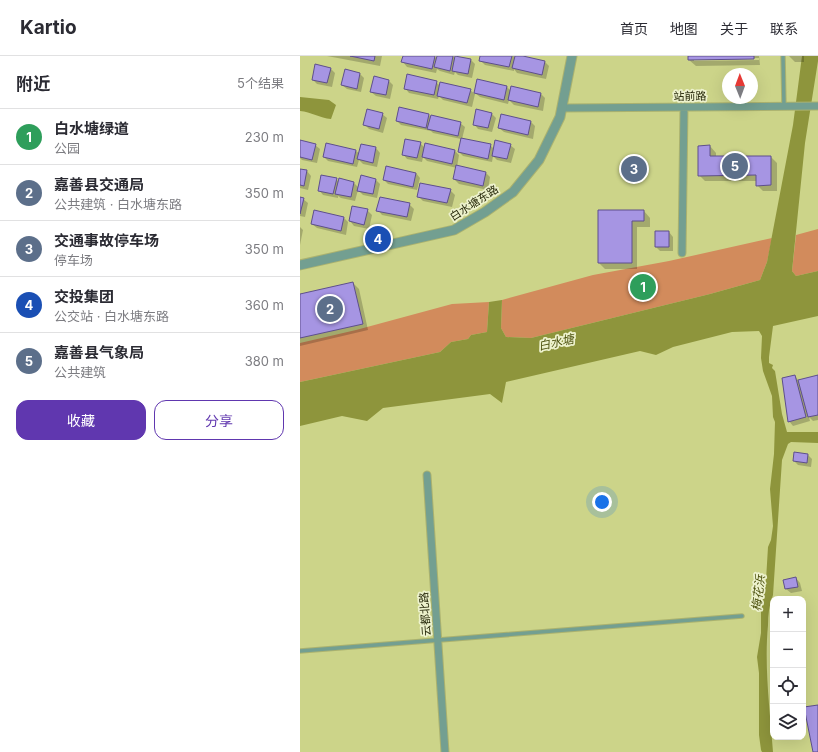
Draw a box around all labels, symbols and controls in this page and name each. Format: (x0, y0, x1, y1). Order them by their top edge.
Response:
text: Kartio (20, 16, 77, 39)
text: 首页 (620, 20, 648, 37)
text: 地图 (670, 20, 698, 37)
text: 关于 (720, 20, 748, 37)
text: 联系 (770, 20, 798, 37)
north arrow (722, 68, 758, 104)
text: 附近 (16, 74, 50, 94)
text: 5个结果 (237, 75, 284, 91)
street label: 站前路 (673, 89, 707, 103)
text: 白水塘绿道 (54, 119, 129, 138)
text: 1 (26, 129, 32, 145)
text: 230 m (245, 129, 284, 145)
text: 公园 (54, 140, 80, 156)
pin: 5 (722, 151, 748, 181)
pin: 3 (621, 154, 647, 184)
text: 嘉善县交通局 (54, 175, 144, 194)
street label: 白水塘东路 (447, 182, 501, 224)
text: 2 (25, 185, 33, 201)
text: 350 m (245, 185, 284, 201)
text: 公共建筑 · 白水塘东路 (54, 196, 182, 212)
pin: 4 (365, 224, 391, 254)
text: 交通事故停车场 (54, 231, 159, 250)
text: 3 (25, 241, 33, 257)
text: 350 m (245, 241, 284, 257)
text: 停车场 (54, 252, 93, 268)
pin: 1 (630, 272, 656, 302)
text: 交投集团 (54, 287, 114, 306)
pin: 2 (317, 294, 343, 324)
text: 4 (25, 297, 33, 313)
text: 360 m (245, 297, 284, 313)
text: 公交站 · 白水塘东路 (54, 308, 169, 324)
water label: 白水塘 (537, 331, 577, 353)
text: 嘉善县气象局 (54, 343, 144, 362)
text: 5 (25, 353, 33, 369)
text: 380 m (245, 353, 284, 369)
text: 公共建筑 (54, 364, 106, 380)
button: 收藏 (16, 400, 146, 440)
button: 分享 (154, 400, 284, 440)
your location (592, 492, 612, 512)
water label: 梅花浜 (748, 573, 768, 612)
street label: 云都北路 (416, 592, 434, 636)
map controls (770, 596, 806, 740)
button: + (770, 596, 806, 632)
button: − (770, 632, 806, 668)
button: locate (770, 668, 806, 704)
button: layers (770, 704, 806, 740)

